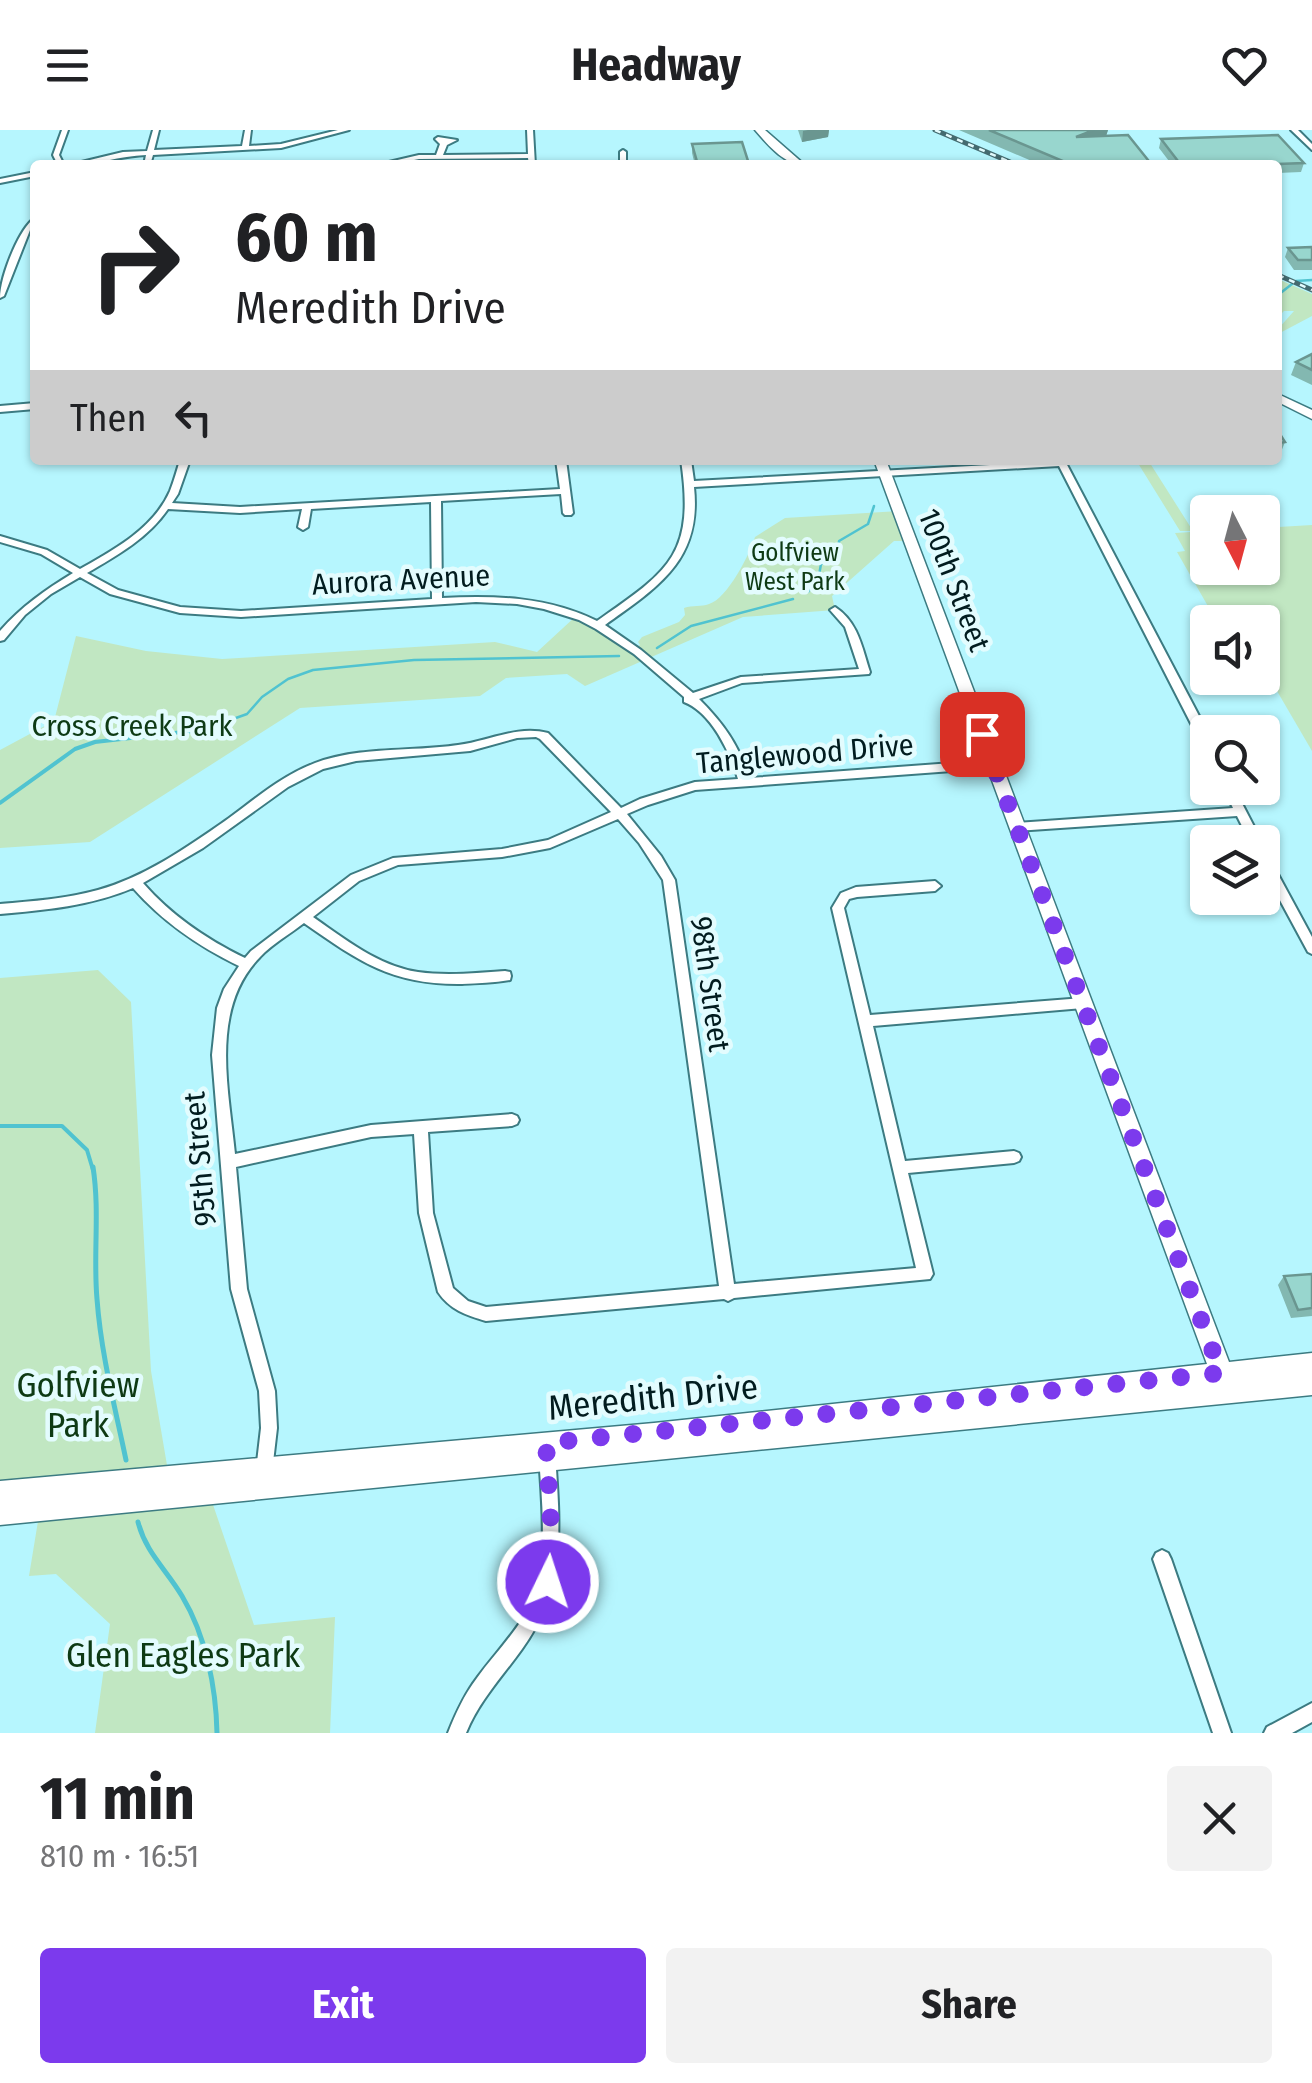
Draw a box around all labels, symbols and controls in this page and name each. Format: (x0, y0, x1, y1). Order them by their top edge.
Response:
icon: menu (40, 38, 95, 93)
text: Headway (571, 38, 741, 92)
icon: heart (1217, 38, 1272, 93)
text: 60 m (235, 196, 378, 280)
icon: right (70, 200, 200, 330)
text: Meredith Drive (235, 281, 506, 335)
icon: left (166, 390, 221, 445)
text: Then (70, 395, 146, 441)
north arrow (1190, 495, 1280, 585)
map controls (1190, 495, 1280, 915)
street label: 100th Street (910, 504, 998, 656)
park label: Golfview West Park (745, 538, 845, 597)
street label: Aurora Avenue (311, 557, 491, 603)
button: sound (1190, 605, 1280, 695)
pin (940, 692, 1025, 777)
icon: arrive (955, 707, 1010, 762)
park label: Cross Creek Park (32, 708, 232, 744)
button: search (1190, 715, 1280, 805)
street label: Tanglewood Drive (695, 727, 915, 781)
button: layers (1190, 825, 1280, 915)
street label: 98th Street (683, 914, 737, 1054)
street label: 95th Street (176, 1090, 224, 1228)
park label: Golfview Park (16, 1364, 140, 1446)
street label: Meredith Drive (546, 1365, 760, 1429)
position arrow (496, 1530, 600, 1634)
park label: Glen Eagles Park (66, 1634, 301, 1676)
text: 11 min (40, 1763, 195, 1835)
button: close (1167, 1766, 1272, 1871)
text: 810 m · 16:51 (40, 1837, 199, 1875)
button: Exit (40, 1948, 646, 2063)
button: Share (666, 1948, 1272, 2063)

